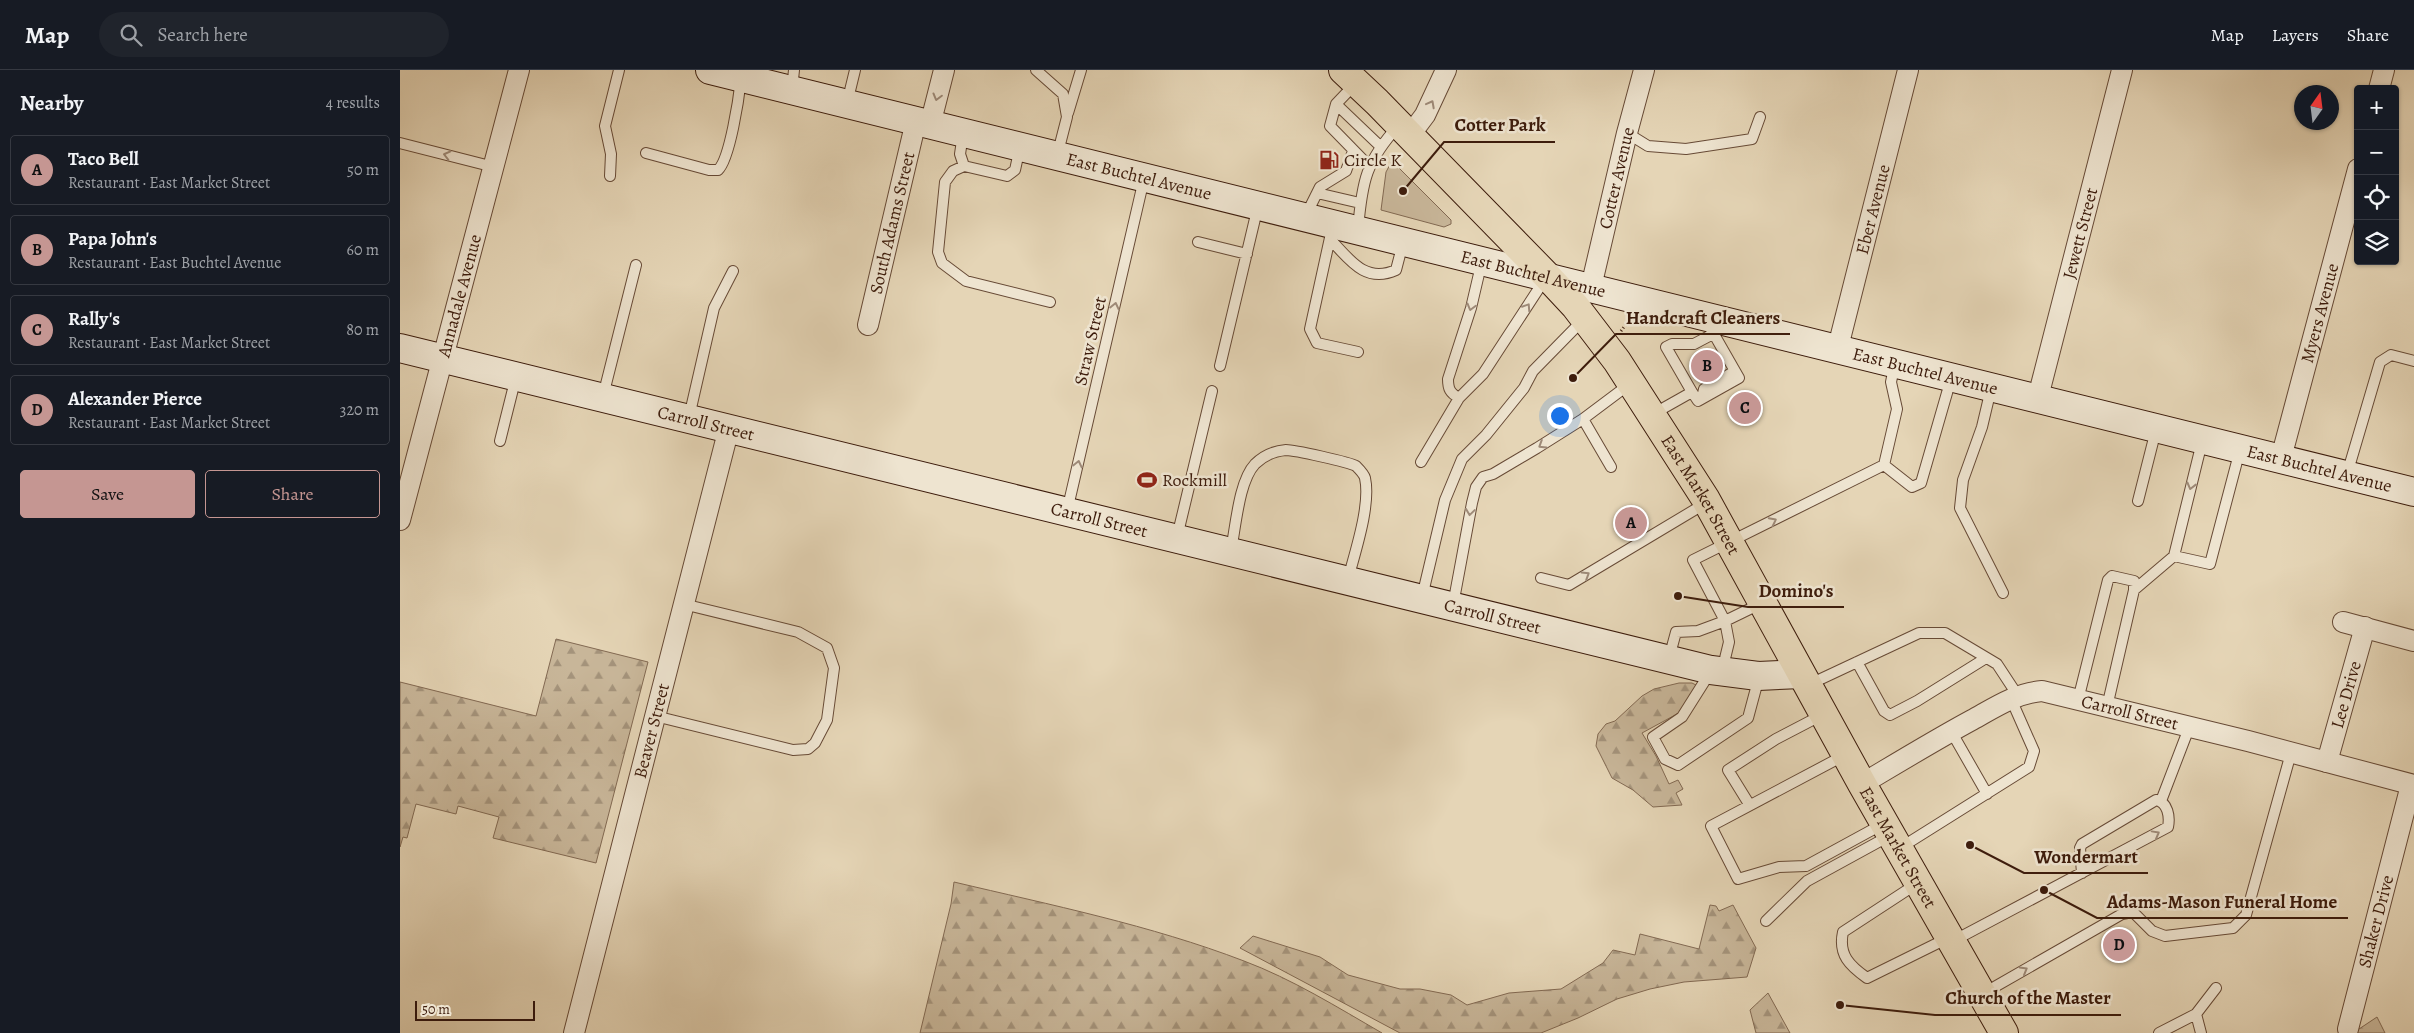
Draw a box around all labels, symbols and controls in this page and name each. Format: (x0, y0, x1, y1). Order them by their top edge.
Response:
search box (99, 12, 449, 57)
text: Map (25, 19, 69, 51)
icon: search (117, 21, 145, 49)
text: Search here (157, 22, 248, 48)
text: Map (2211, 23, 2244, 47)
text: Layers (2272, 23, 2319, 47)
text: Share (2347, 23, 2389, 47)
north arrow (2294, 85, 2339, 130)
map controls (2354, 85, 2399, 265)
button: + (2354, 85, 2399, 130)
text: Nearby (20, 89, 83, 117)
text: 4 results (326, 92, 380, 114)
one-way arrow (932, 93, 943, 102)
one-way arrow (1425, 100, 1435, 109)
callout: Cotter Park (1444, 108, 1555, 142)
text: Cotter Park (1455, 112, 1546, 138)
street label: Cotter Avenue (1593, 124, 1640, 231)
button: − (2354, 130, 2399, 175)
text: Taco Bell (68, 146, 139, 172)
street label: East Buchtel Avenue (1064, 147, 1214, 206)
place label: Circle K (1344, 148, 1402, 172)
street label: South Adams Street (864, 149, 920, 296)
fuel station icon: Circle K (1318, 149, 1340, 171)
one-way arrow (442, 150, 451, 161)
text: A (32, 159, 42, 181)
text: 50 m (347, 159, 379, 181)
street label: Eber Avenue (1850, 162, 1896, 257)
text: Restaurant · East Market Street (68, 172, 270, 194)
button: locate (2354, 175, 2399, 220)
street label: Jewett Street (2057, 185, 2103, 282)
button: layers (2354, 220, 2399, 265)
text: Papa John's (68, 226, 157, 252)
street label: Annadale Avenue (431, 232, 487, 361)
text: B (32, 239, 42, 261)
text: 60 m (347, 239, 379, 261)
street label: East Buchtel Avenue (1458, 244, 1608, 303)
text: Restaurant · East Buchtel Avenue (68, 252, 281, 274)
street label: Myers Avenue (2295, 261, 2344, 365)
street label: Straw Street (1068, 294, 1112, 388)
callout: Handcraft Cleaners (1616, 300, 1790, 334)
one-way arrow (1109, 301, 1120, 310)
one-way arrow (1466, 303, 1477, 312)
one-way arrow (1521, 303, 1531, 312)
text: Handcraft Cleaners (1626, 305, 1781, 331)
text: Rally's (68, 306, 120, 332)
text: C (32, 319, 42, 341)
text: 80 m (346, 319, 379, 341)
text: Restaurant · East Market Street (68, 332, 270, 354)
street label: East Buchtel Avenue (1850, 341, 2000, 401)
pin: B (1691, 347, 1723, 385)
text: Alexander Pierce (68, 386, 202, 412)
pin: C (1729, 389, 1761, 427)
text: D (31, 399, 43, 421)
text: 320 m (340, 399, 379, 421)
street label: Carroll Street (655, 400, 757, 447)
your location (1547, 403, 1573, 429)
text: Restaurant · East Market Street (68, 412, 270, 434)
street label: East Market Street (1655, 430, 1746, 559)
one-way arrow (1538, 439, 1547, 448)
street label: East Buchtel Avenue (2244, 439, 2395, 498)
one-way arrow (1072, 460, 1083, 469)
place label: Rockmill (1162, 468, 1227, 492)
sports icon: Rockmill (1136, 469, 1158, 491)
button: Save (20, 470, 195, 518)
button: Share (205, 470, 380, 518)
one-way arrow (2186, 481, 2197, 490)
street label: Carroll Street (1048, 496, 1150, 543)
pin: A (1615, 504, 1647, 542)
one-way arrow (1465, 509, 1476, 517)
one-way arrow (1768, 517, 1777, 527)
one-way arrow (1580, 571, 1589, 581)
callout: Domino's (1748, 573, 1844, 607)
text: Domino's (1758, 578, 1834, 604)
street label: Carroll Street (1442, 593, 1544, 640)
street label: Lee Drive (2325, 658, 2367, 731)
street label: Beaver Street (628, 681, 675, 781)
street label: Carroll Street (2079, 689, 2181, 736)
street label: East Market Street (1854, 782, 1942, 912)
one-way arrow (2151, 830, 2160, 840)
callout: Wondermart (2024, 839, 2148, 873)
text: Wondermart (2033, 844, 2138, 870)
street label: Shaker Drive (2352, 873, 2399, 971)
callout: Adams-Mason Funeral Home (2097, 884, 2348, 918)
text: Adams-Mason Funeral Home (2106, 889, 2337, 915)
pin: D (2103, 926, 2135, 964)
one-way arrow (2019, 966, 2028, 976)
callout: Church of the Master (1935, 981, 2121, 1015)
text: Church of the Master (1945, 985, 2111, 1011)
scale bar (415, 998, 535, 1021)
text: 50 m (422, 1000, 450, 1019)

